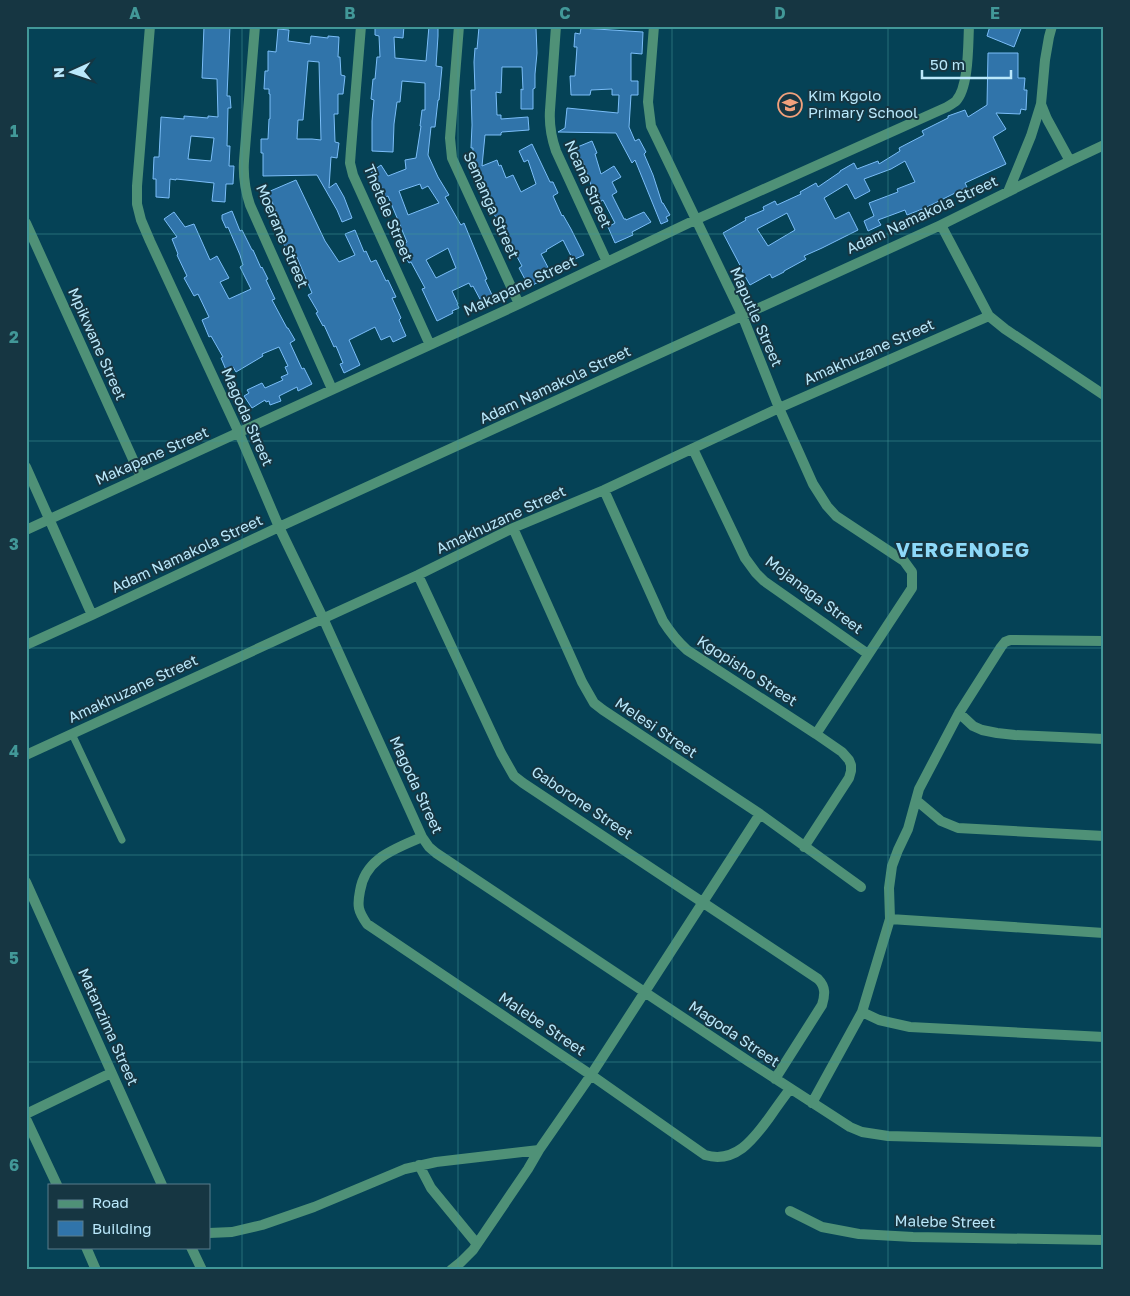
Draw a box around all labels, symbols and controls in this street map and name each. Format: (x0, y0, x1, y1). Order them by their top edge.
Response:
text: A (129, 3, 141, 23)
text: B (344, 3, 356, 23)
text: C (559, 3, 571, 23)
text: D (774, 3, 786, 23)
text: E (990, 3, 1000, 23)
north arrow (48, 48, 98, 98)
scale bar (922, 48, 1011, 80)
text: 50 m (930, 55, 965, 73)
text: N (50, 67, 67, 78)
place label: Kim Kgolo Primary School (808, 86, 918, 121)
school or university icon: Kim Kgolo Primary School (777, 92, 803, 118)
text: 1 (10, 121, 18, 141)
street label: Ncana Street (562, 137, 616, 230)
street label: Semanga Street (460, 148, 524, 261)
street label: Thetele Street (360, 161, 417, 264)
street label: Adam Namakola Street (843, 171, 1000, 257)
street label: Moerane Street (253, 181, 313, 290)
street label: Makapane Street (461, 251, 579, 319)
street label: Maputle Street (727, 264, 787, 369)
street label: Mpikwane Street (65, 285, 131, 403)
street label: Amakhuzane Street (801, 314, 937, 388)
text: 2 (9, 327, 19, 347)
street label: Adam Namakola Street (476, 341, 633, 427)
street label: Magoda Street (218, 365, 278, 468)
street label: Makapane Street (92, 422, 211, 488)
street label: Amakhuzane Street (433, 481, 568, 557)
street label: Adam Namakola Street (108, 510, 265, 596)
text: 3 (9, 534, 19, 554)
district label: VERGENOEG (896, 537, 1030, 561)
street label: Mojanaga Street (762, 552, 867, 637)
street label: Kgopisho Street (694, 631, 801, 709)
street label: Amakhuzane Street (65, 650, 200, 726)
street label: Melesi Street (612, 693, 701, 761)
street label: Magoda Street (386, 733, 447, 836)
text: 4 (9, 741, 19, 761)
street label: Gaborone Street (529, 762, 637, 843)
text: 5 (9, 948, 19, 968)
street label: Matanzima Street (75, 965, 143, 1088)
street label: Malebe Street (496, 988, 589, 1059)
street label: Magoda Street (686, 996, 783, 1070)
text: 6 (9, 1155, 19, 1175)
legend (48, 1184, 210, 1248)
text: Road (92, 1193, 129, 1211)
street label: Malebe Street (894, 1211, 996, 1231)
text: Building (92, 1219, 152, 1237)

